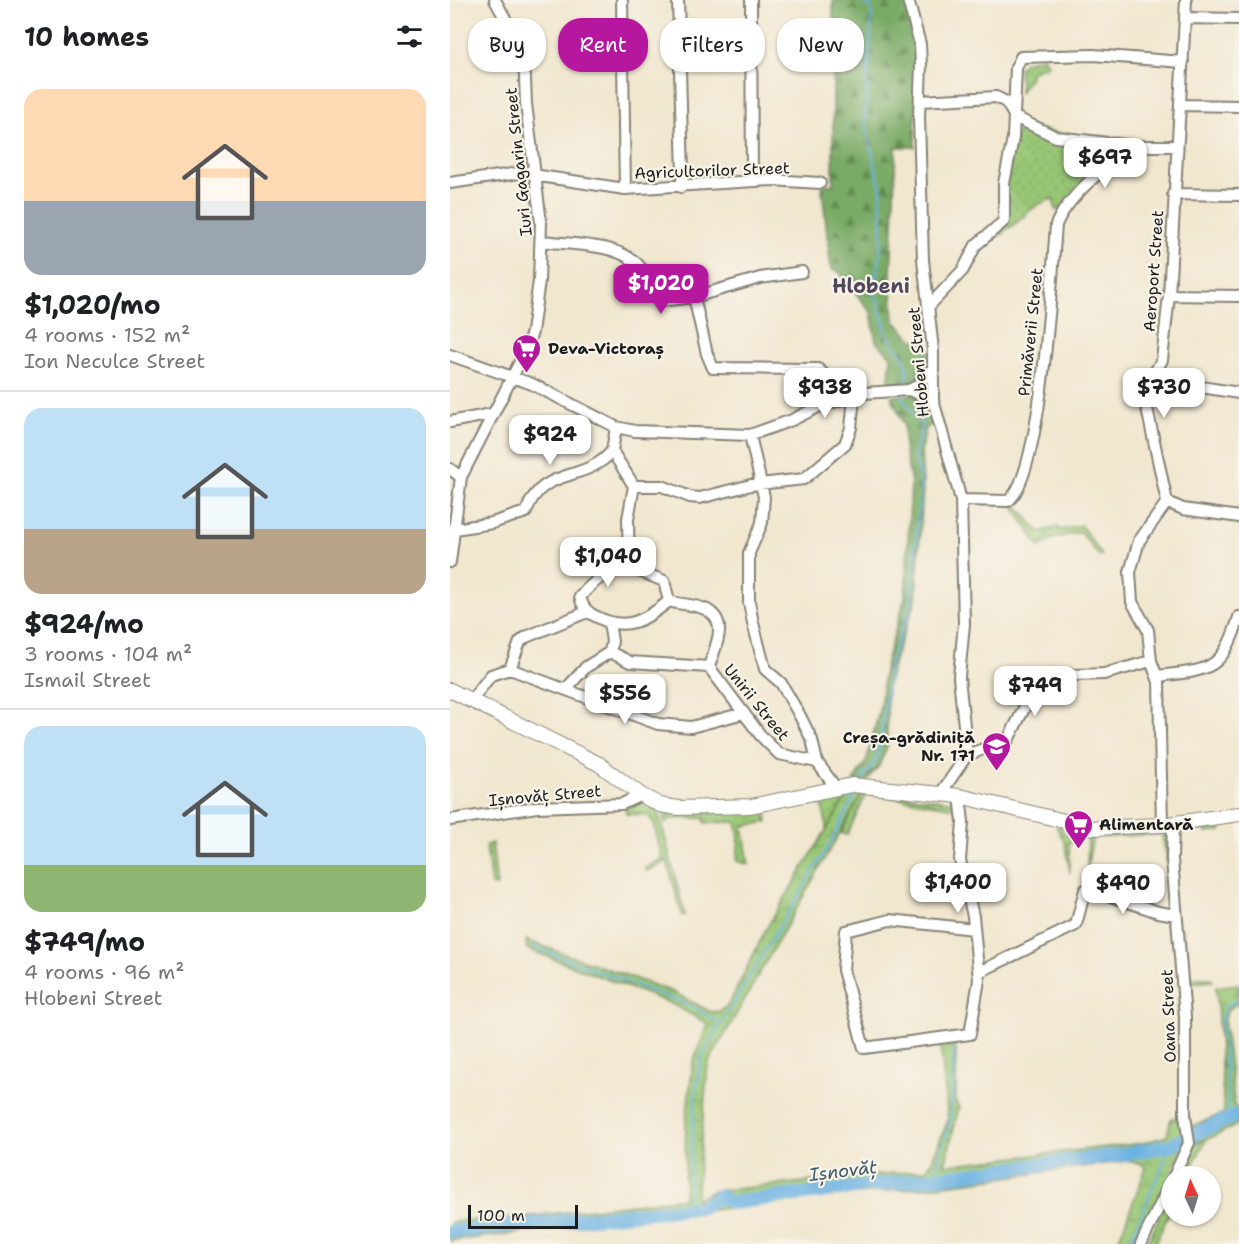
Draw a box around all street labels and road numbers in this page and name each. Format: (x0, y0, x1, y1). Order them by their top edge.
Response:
street label: Iuri Gagarin Street (500, 87, 537, 237)
street label: Agricultorilor Street (634, 157, 790, 184)
street label: Aeroport Street (1139, 209, 1168, 333)
street label: Primăverii Street (1013, 267, 1048, 397)
street label: Hlobeni Street (903, 306, 934, 418)
street label: Unirii Street (719, 660, 794, 745)
street label: Ișnovăț Street (488, 780, 602, 812)
street label: Oana Street (1156, 969, 1181, 1063)

